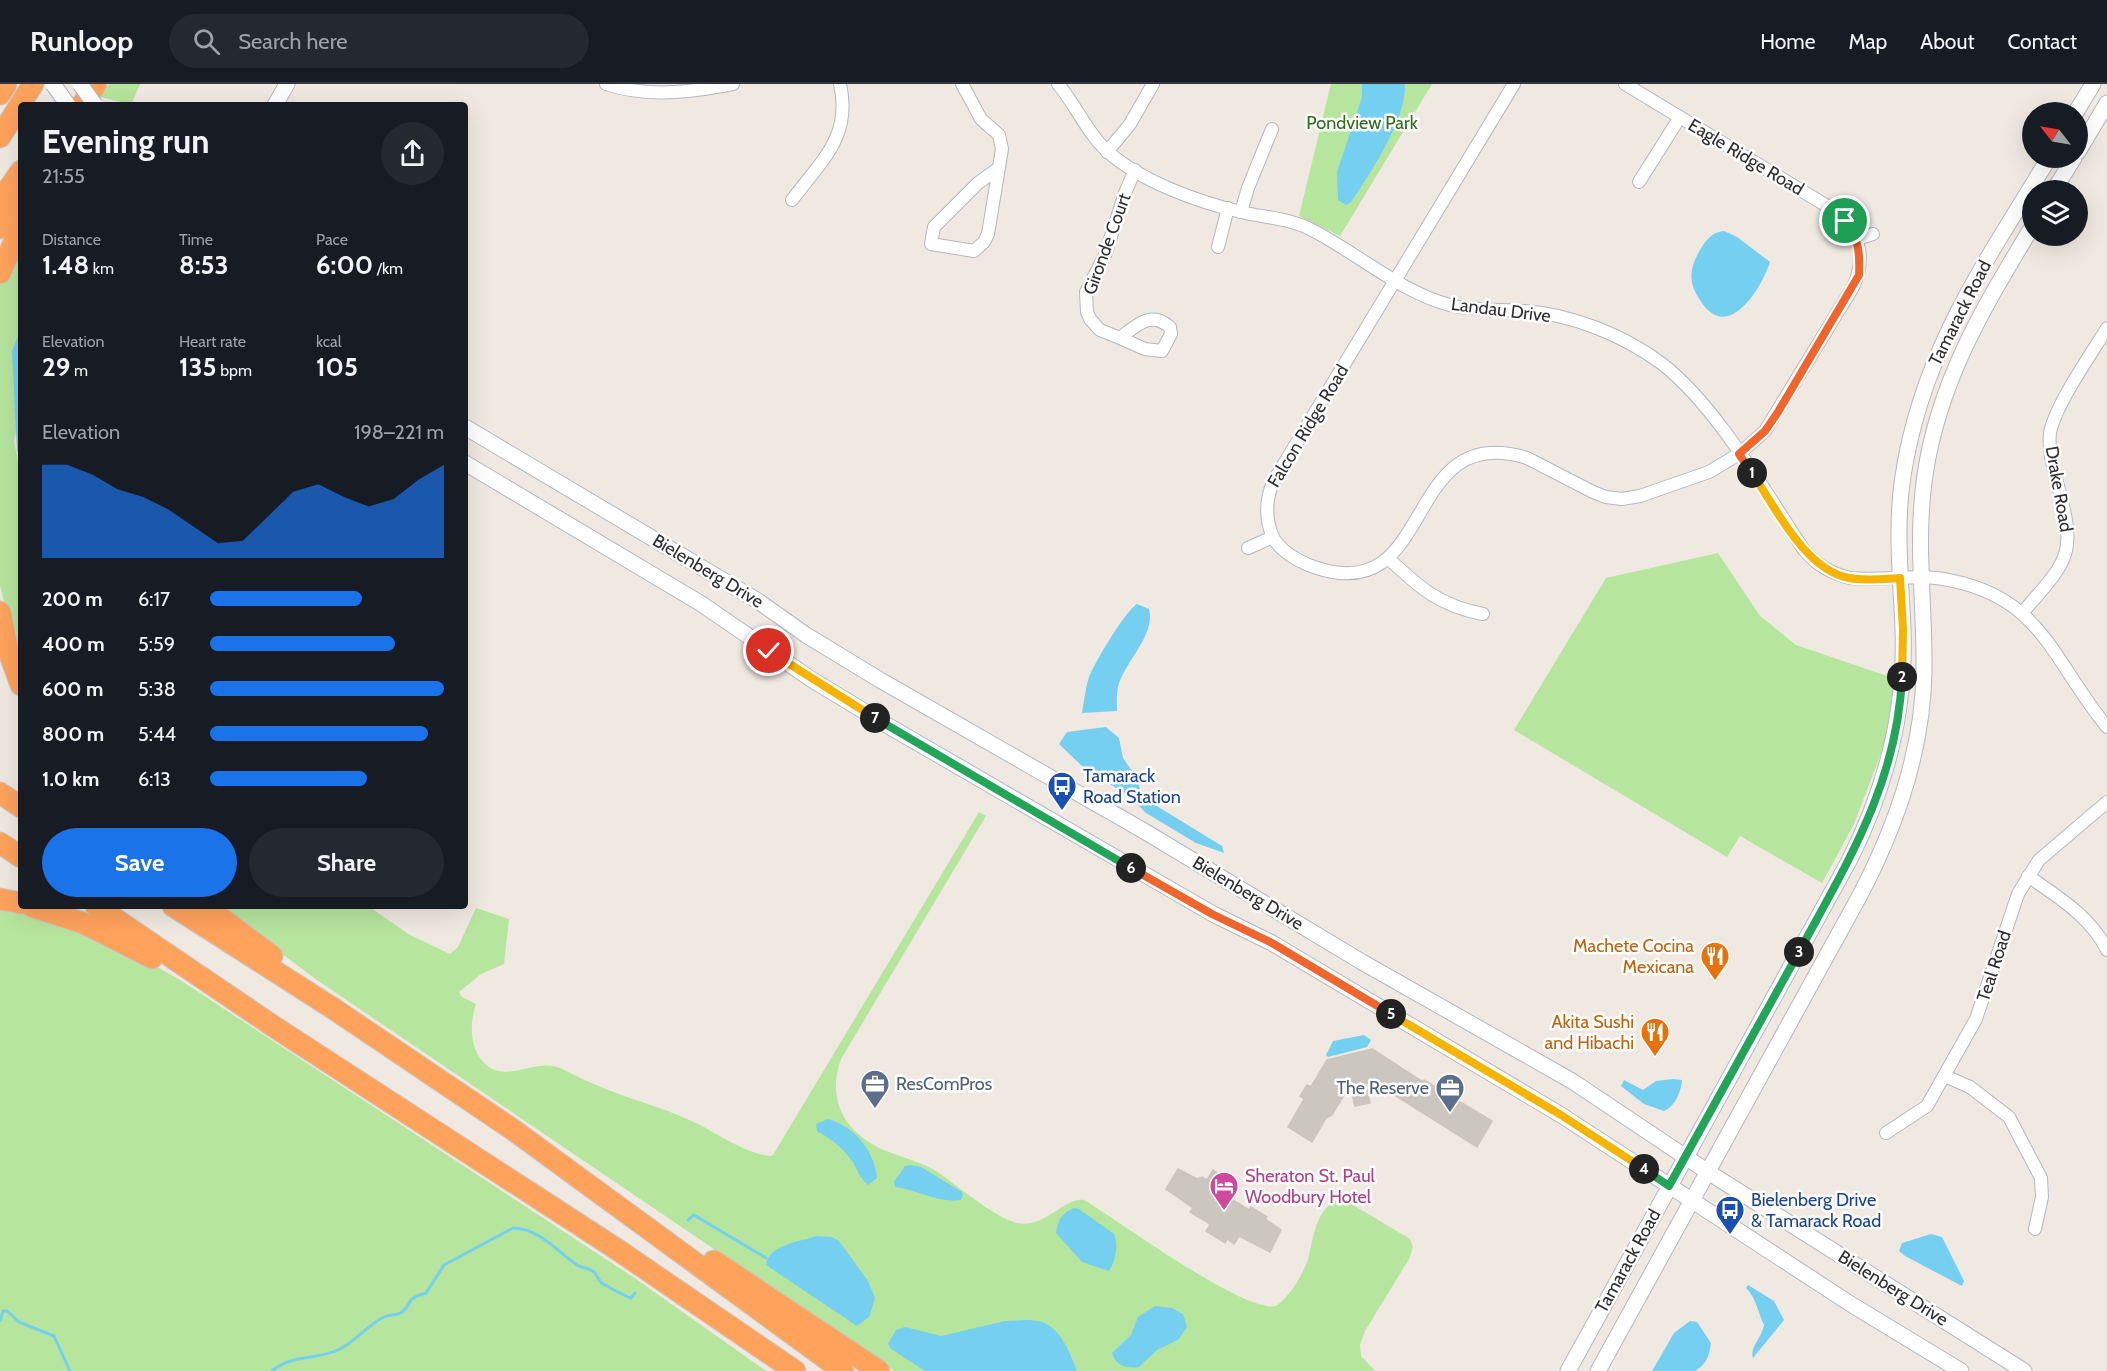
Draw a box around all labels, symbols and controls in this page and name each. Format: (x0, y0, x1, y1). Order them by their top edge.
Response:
search box (169, 14, 589, 68)
text: Runloop (30, 24, 133, 58)
icon: search (190, 25, 223, 58)
text: Search here (238, 28, 348, 55)
text: Home (1760, 29, 1816, 54)
text: Map (1849, 29, 1887, 54)
text: About (1920, 29, 1974, 54)
text: Contact (2007, 29, 2077, 54)
north arrow (2022, 102, 2088, 168)
map controls (2022, 102, 2088, 246)
park label: Pondview Park (1306, 112, 1419, 134)
street label: Eagle Ridge Road (1684, 114, 1808, 200)
text: Evening run (42, 121, 209, 161)
button: share (381, 122, 444, 185)
text: 21:55 (42, 164, 85, 188)
button: layers (2022, 180, 2088, 246)
street label: Gironde Court (1078, 190, 1136, 298)
pin (1819, 195, 1870, 246)
icon: arrive (1828, 204, 1861, 237)
text: Distance (42, 230, 101, 249)
text: Time (179, 230, 213, 249)
text: Pace (316, 230, 348, 249)
text: 1.48 (42, 249, 89, 281)
text: 8:53 (179, 249, 228, 281)
text: 6:00 (316, 249, 373, 281)
street label: Tamarack Road (1924, 257, 1996, 369)
text: km (89, 259, 114, 278)
text: /km (373, 259, 403, 278)
street label: Landau Drive (1450, 293, 1552, 327)
text: Elevation (42, 332, 105, 351)
text: Heart rate (179, 332, 246, 351)
text: kcal (316, 332, 342, 351)
text: 29 (42, 351, 70, 383)
text: 135 (179, 351, 217, 383)
text: 105 (316, 351, 358, 383)
text: m (70, 361, 88, 380)
text: bpm (217, 361, 252, 380)
street label: Falcon Ridge Road (1263, 361, 1353, 491)
text: Elevation (42, 420, 120, 444)
text: 198–221 m (354, 420, 444, 444)
street label: Drake Road (2041, 444, 2077, 534)
pin: 1 (1737, 458, 1767, 488)
text: 1 (1749, 463, 1755, 482)
street label: Bielenberg Drive (649, 529, 767, 613)
text: 200 m (42, 587, 103, 611)
text: 6:17 (138, 587, 170, 611)
pin (743, 625, 794, 676)
text: 400 m (42, 632, 105, 656)
text: 5:59 (138, 632, 175, 656)
icon: check (752, 634, 785, 667)
pin: 2 (1887, 662, 1917, 692)
text: 2 (1898, 667, 1906, 686)
text: 600 m (42, 677, 103, 701)
text: 5:38 (138, 677, 176, 701)
pin: 7 (860, 703, 890, 733)
text: 7 (871, 708, 879, 727)
text: 800 m (42, 722, 104, 746)
text: 5:44 (138, 722, 176, 746)
place label: Tamarack Road Station (1083, 765, 1181, 808)
text: 1.0 km (42, 767, 99, 791)
text: 6:13 (138, 767, 171, 791)
bus stop icon: Tamarack Road Station (1046, 770, 1078, 812)
button: Save (42, 828, 237, 897)
button: Share (249, 828, 444, 897)
street label: Bielenberg Drive (1189, 851, 1307, 935)
pin: 6 (1116, 853, 1146, 883)
text: 6 (1127, 858, 1136, 877)
street label: Teal Road (1972, 928, 2016, 1004)
place label: Machete Cocina Mexicana (1573, 935, 1694, 978)
pin: 3 (1784, 937, 1814, 967)
restaurant icon: Machete Cocina Mexicana (1699, 940, 1731, 982)
text: 3 (1795, 942, 1803, 961)
pin: 5 (1376, 999, 1406, 1029)
text: 5 (1387, 1004, 1395, 1023)
place label: Akita Sushi and Hibachi (1545, 1011, 1634, 1054)
restaurant icon: Akita Sushi and Hibachi (1639, 1016, 1671, 1058)
office icon: ResComPros (859, 1068, 891, 1110)
office icon: The Reserve (1434, 1072, 1466, 1114)
place label: ResComPros (896, 1073, 992, 1095)
place label: The Reserve (1336, 1077, 1429, 1099)
pin: 4 (1629, 1154, 1659, 1184)
text: 4 (1639, 1159, 1649, 1178)
place label: Sheraton St. Paul Woodbury Hotel (1245, 1165, 1376, 1208)
hotel icon: Sheraton St. Paul Woodbury Hotel (1208, 1170, 1240, 1212)
place label: Bielenberg Drive & Tamarack Road (1751, 1189, 1881, 1232)
bus stop icon: Bielenberg Drive & Tamarack Road (1714, 1194, 1746, 1236)
street label: Tamarack Road (1590, 1205, 1666, 1317)
street label: Bielenberg Drive (1834, 1245, 1952, 1331)

